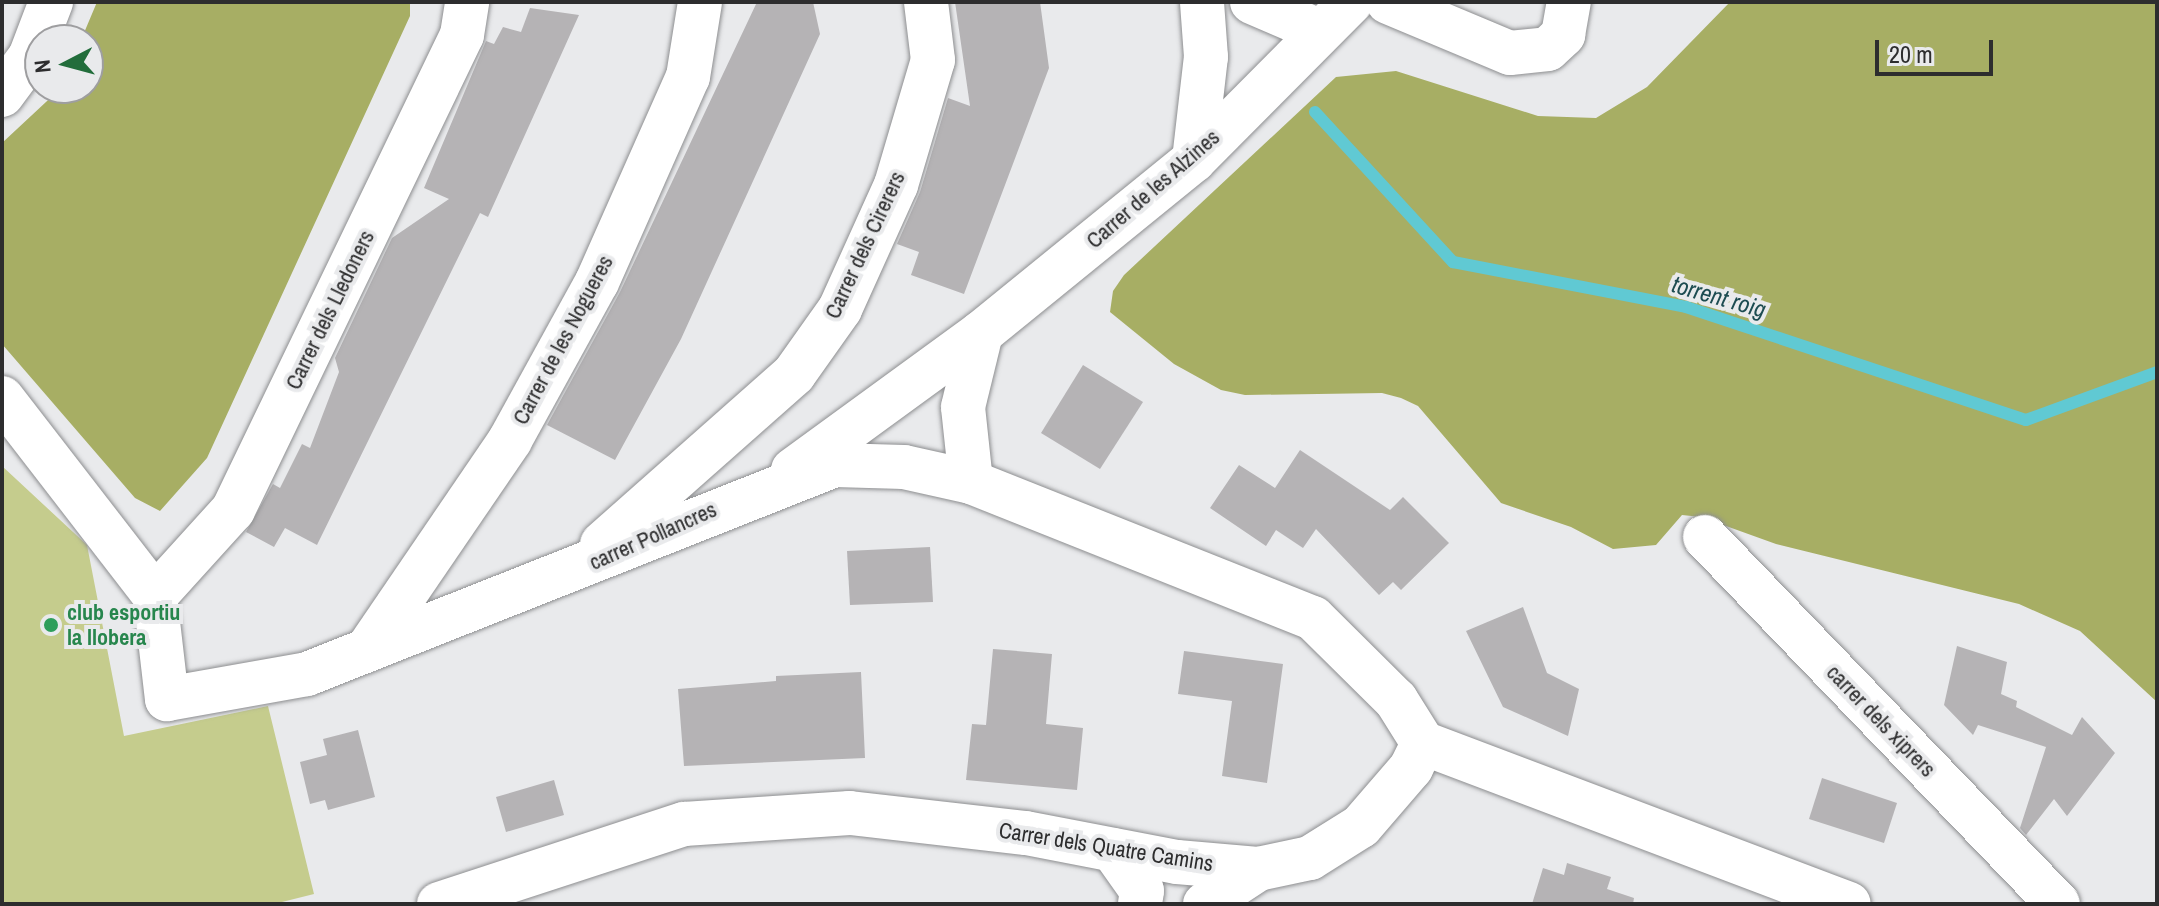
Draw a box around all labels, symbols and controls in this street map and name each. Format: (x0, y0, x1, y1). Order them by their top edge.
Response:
north arrow (24, 24, 104, 104)
scale bar (1879, 24, 1997, 74)
text: 20 m (1889, 38, 1933, 70)
text: N (27, 58, 58, 74)
street label: Carrer de les Alzines (1081, 124, 1225, 254)
street label: Carrer dels Cirerers (819, 167, 911, 323)
street label: Carrer dels Lledoners (280, 226, 380, 394)
street label: Carrer de les Nogueres (507, 251, 619, 429)
water label: torrent roig (1669, 270, 1769, 324)
street label: carrer Pollancres (585, 496, 721, 576)
place label: club esportiu la llobera (67, 599, 180, 650)
marker: club esportiu la llobera (42, 616, 60, 634)
street label: carrer dels xiprers (1821, 660, 1941, 782)
street label: Carrer dels Quatre Camins (997, 817, 1215, 877)

